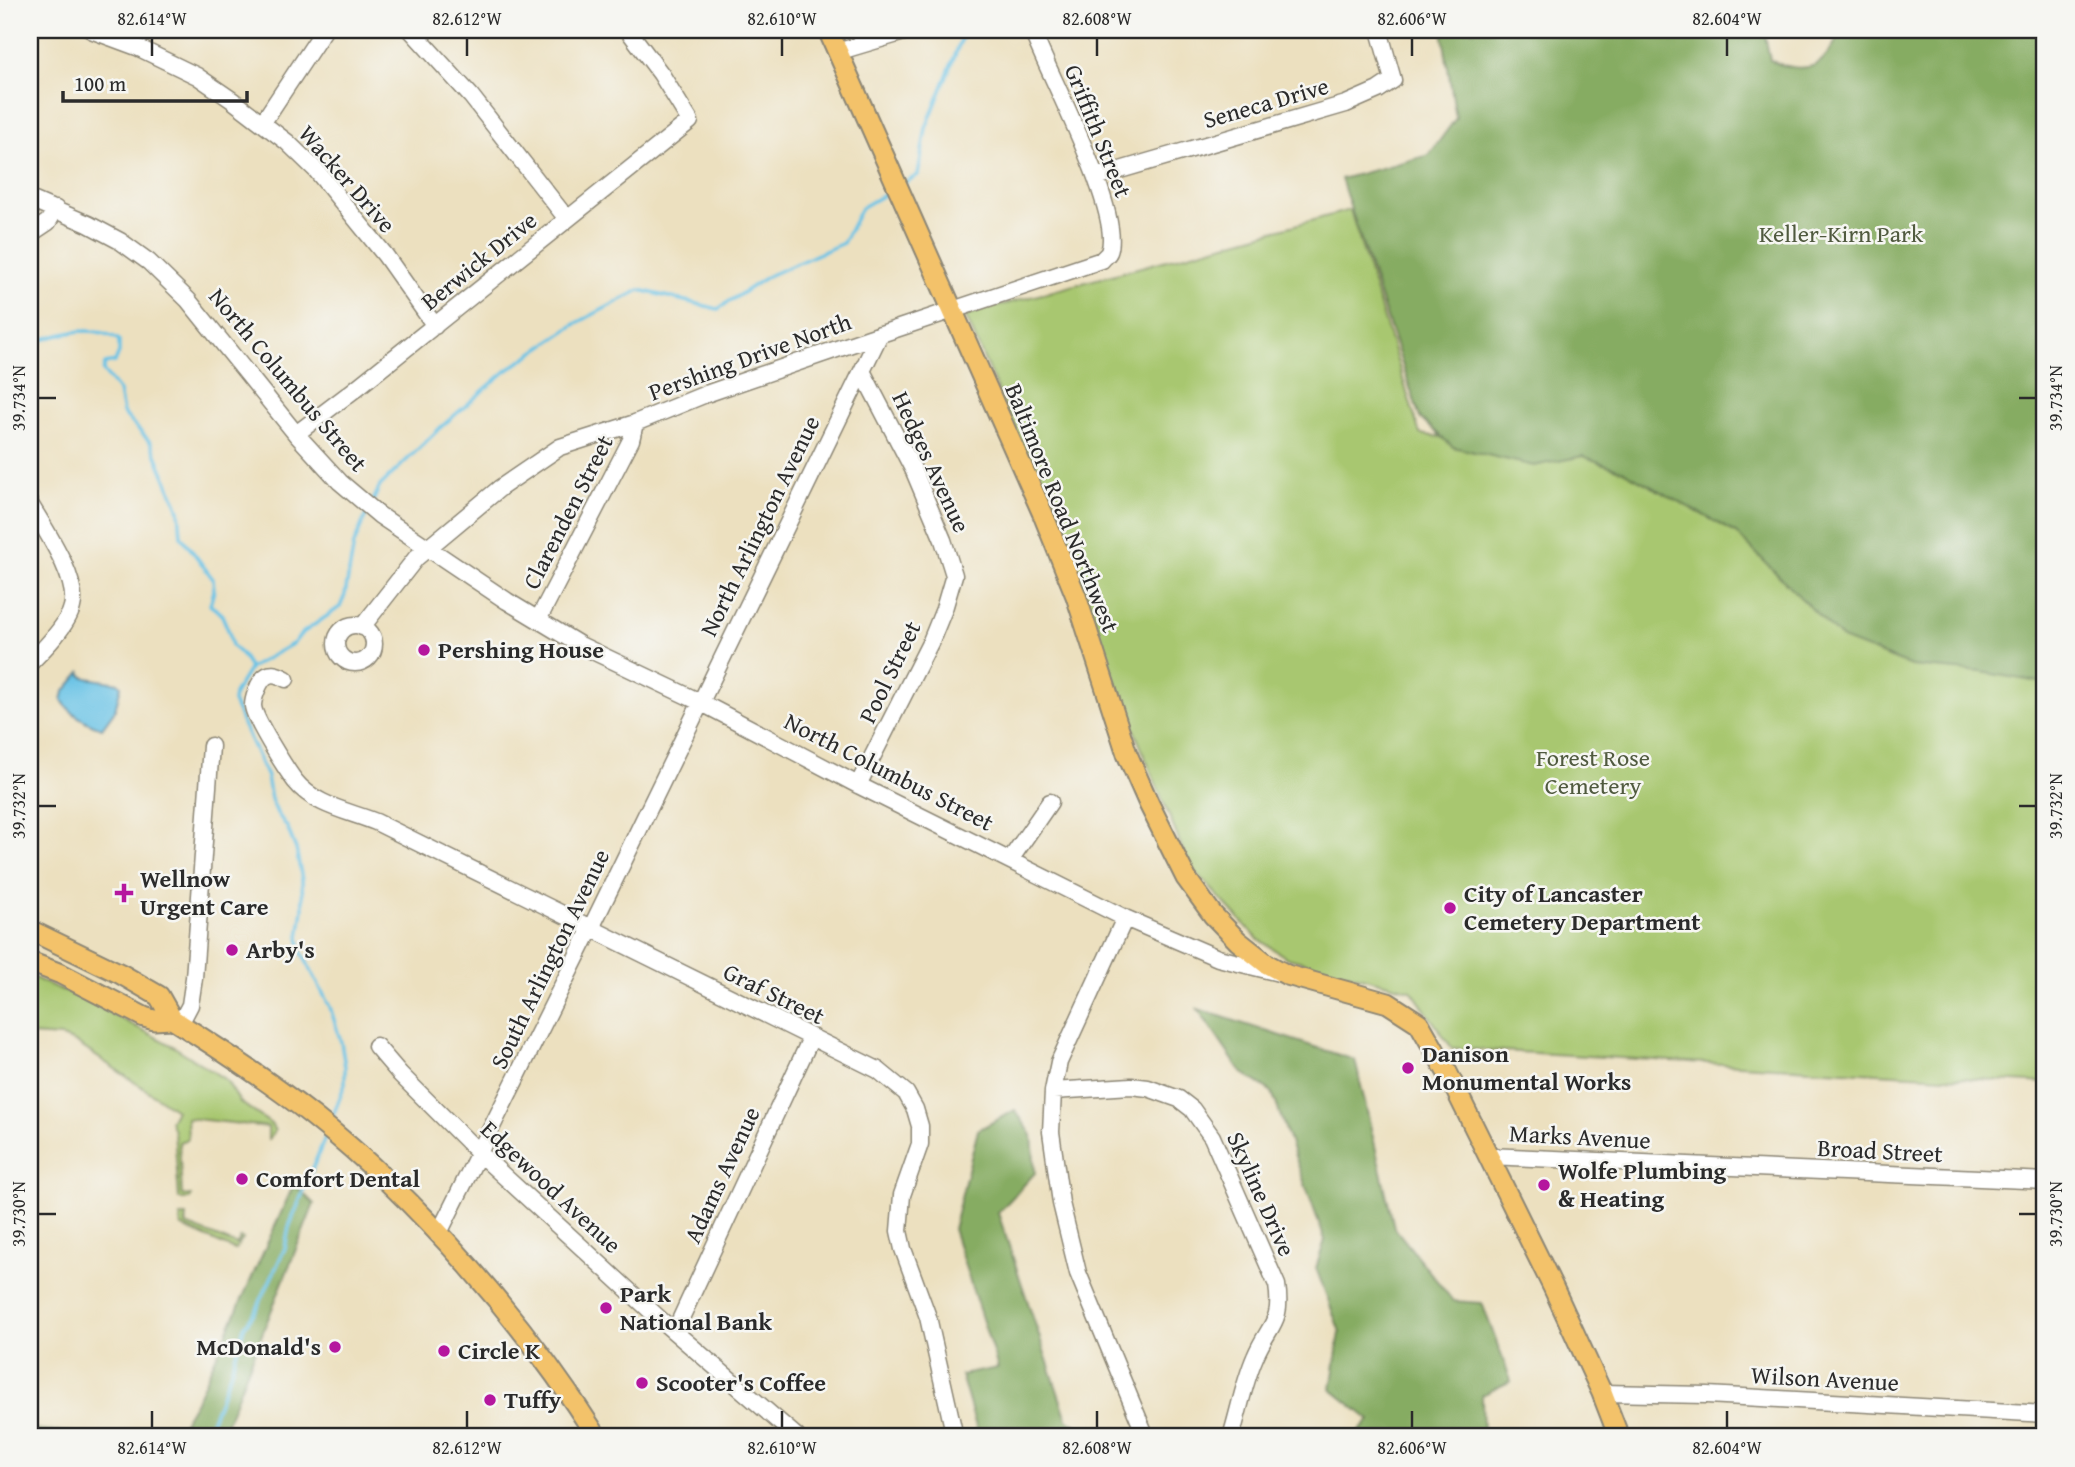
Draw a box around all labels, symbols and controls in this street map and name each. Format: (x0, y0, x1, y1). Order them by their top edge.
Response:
text: 82.614°W (117, 5, 187, 32)
text: 82.612°W (432, 5, 502, 32)
text: 82.610°W (747, 5, 817, 32)
text: 82.608°W (1062, 5, 1132, 32)
text: 82.606°W (1377, 5, 1447, 32)
text: 82.604°W (1692, 5, 1762, 32)
street label: Griffith Street (1056, 59, 1141, 203)
scale bar (63, 60, 247, 104)
text: 100 m (74, 68, 126, 99)
street label: Seneca Drive (1199, 68, 1333, 137)
street label: Wacker Drive (291, 117, 404, 240)
street label: Berwick Drive (413, 203, 544, 318)
park label: Keller-Kirn Park (1759, 216, 1924, 251)
street label: North Columbus Street (201, 280, 376, 480)
street label: Pershing Drive North (644, 303, 857, 409)
text: 39.734°N (5, 365, 32, 431)
text: 39.734°N (2042, 365, 2069, 431)
street label: Baltimore Road Northwest (996, 378, 1129, 638)
street label: Hedges Avenue (884, 386, 979, 538)
street label: North Arlington Avenue (691, 410, 828, 642)
street label: Clarenden Street (514, 428, 622, 595)
street label: Pool Street (850, 614, 930, 729)
place label: Pershing House (438, 632, 604, 667)
marker: Pershing House (416, 642, 432, 658)
street label: North Columbus Street (779, 704, 1000, 840)
park label: Forest Rose Cemetery (1536, 740, 1650, 803)
text: 39.732°N (5, 773, 32, 839)
text: 39.732°N (2042, 773, 2069, 839)
street label: South Arlington Avenue (481, 843, 618, 1075)
place label: Wellnow Urgent Care (140, 861, 269, 924)
place label: City of Lancaster Cemetery Department (1464, 876, 1700, 939)
marker: Wellnow Urgent Care (114, 883, 134, 903)
marker: City of Lancaster Cemetery Department (1442, 900, 1458, 916)
place label: Arby's (246, 932, 315, 967)
marker: Arby's (224, 942, 240, 958)
street label: Graf Street (718, 954, 831, 1033)
place label: Danison Monumental Works (1422, 1036, 1631, 1099)
marker: Danison Monumental Works (1400, 1060, 1416, 1076)
street label: Adams Avenue (675, 1101, 768, 1249)
street label: Edgewood Avenue (473, 1112, 630, 1261)
street label: Marks Avenue (1508, 1115, 1652, 1158)
street label: Skyline Drive (1218, 1126, 1305, 1262)
street label: Broad Street (1816, 1130, 1944, 1171)
place label: Wolfe Plumbing & Heating (1558, 1153, 1727, 1216)
place label: Comfort Dental (256, 1161, 420, 1196)
marker: Comfort Dental (234, 1171, 250, 1187)
marker: Wolfe Plumbing & Heating (1536, 1177, 1552, 1193)
text: 39.730°N (5, 1181, 32, 1247)
text: 39.730°N (2042, 1181, 2069, 1247)
place label: Park National Bank (620, 1276, 772, 1339)
marker: Park National Bank (598, 1300, 614, 1316)
place label: McDonald's (196, 1329, 321, 1364)
place label: Circle K (458, 1333, 541, 1368)
marker: McDonald's (327, 1339, 343, 1355)
marker: Circle K (436, 1343, 452, 1359)
street label: Wilson Avenue (1750, 1357, 1900, 1400)
place label: Scooter's Coffee (656, 1365, 826, 1400)
marker: Scooter's Coffee (634, 1375, 650, 1391)
place label: Tuffy (504, 1382, 562, 1417)
marker: Tuffy (482, 1392, 498, 1408)
text: 82.614°W (117, 1434, 187, 1461)
text: 82.612°W (432, 1434, 502, 1461)
text: 82.610°W (747, 1434, 817, 1461)
text: 82.608°W (1062, 1434, 1132, 1461)
text: 82.606°W (1377, 1434, 1447, 1461)
text: 82.604°W (1692, 1434, 1762, 1461)

